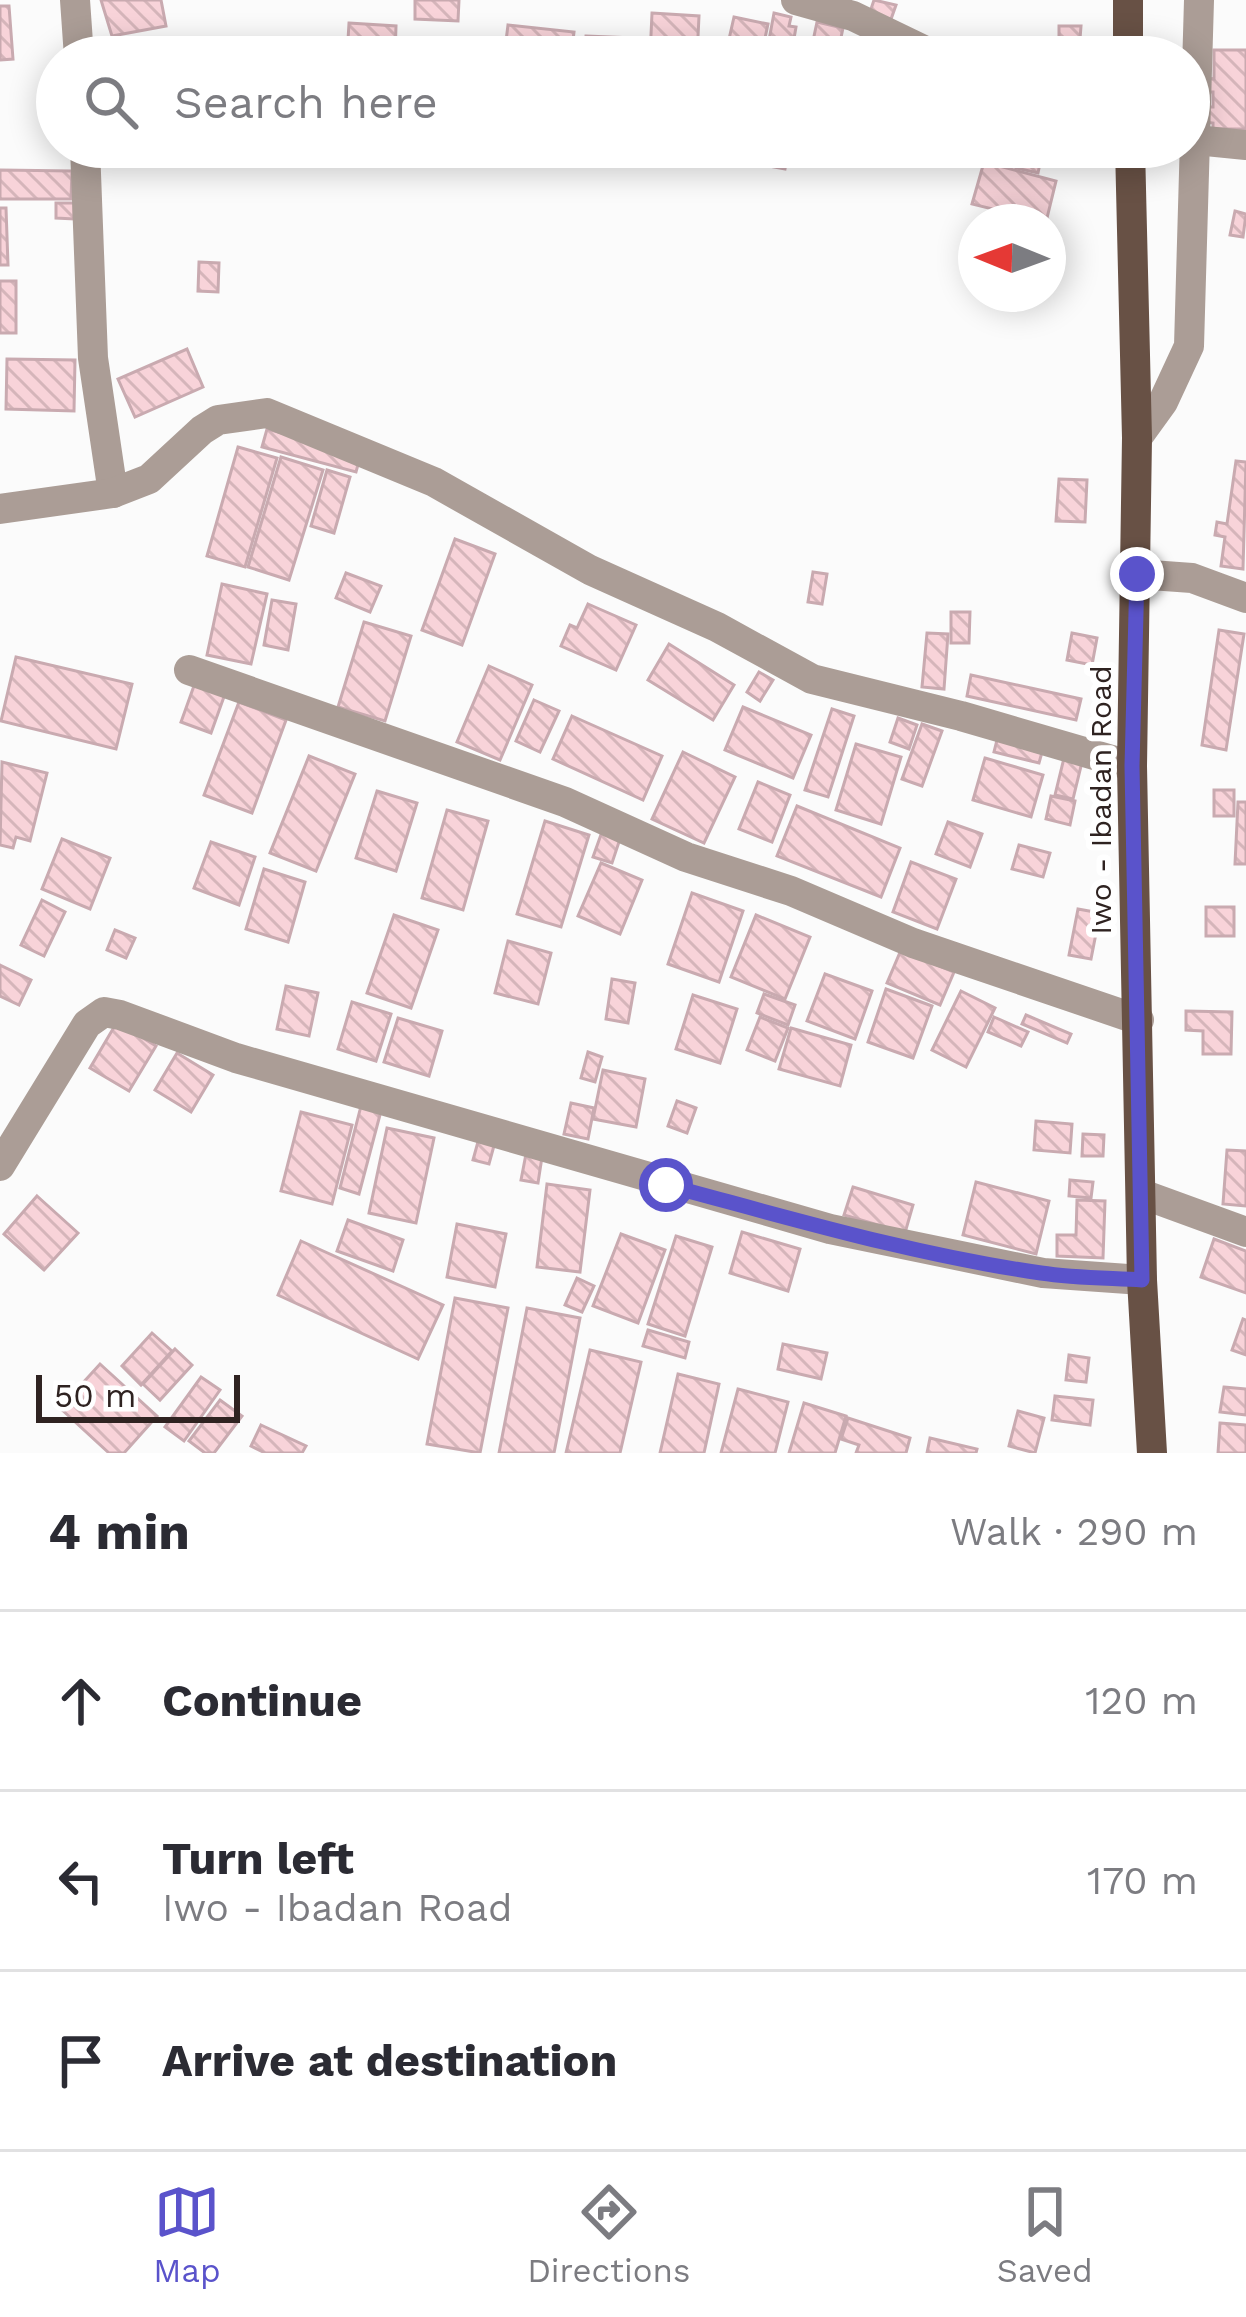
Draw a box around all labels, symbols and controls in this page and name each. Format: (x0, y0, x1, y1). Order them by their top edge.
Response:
search box (36, 36, 1210, 168)
icon: search (78, 69, 144, 135)
text: Search here (174, 76, 438, 129)
north arrow (958, 204, 1066, 312)
route end (1110, 547, 1164, 601)
street label: Iwo - Ibadan Road (1083, 665, 1118, 935)
route start (639, 1158, 693, 1212)
scale bar (36, 1369, 240, 1422)
text: 50 m (54, 1376, 136, 1415)
text: 4 min (48, 1502, 190, 1561)
text: Walk · 290 m (950, 1509, 1198, 1554)
icon: ahead (48, 1668, 114, 1734)
text: Continue (162, 1674, 362, 1727)
text: 120 m (1085, 1678, 1198, 1723)
text: Turn left (162, 1832, 354, 1885)
icon: left (48, 1848, 114, 1914)
text: 170 m (1087, 1858, 1198, 1903)
text: Iwo - Ibadan Road (162, 1885, 512, 1930)
icon: arrive (48, 2028, 114, 2094)
text: Arrive at destination (162, 2034, 617, 2087)
tab: Map (153, 2179, 221, 2290)
tab: Directions (527, 2179, 690, 2290)
tab: Saved (997, 2179, 1093, 2290)

